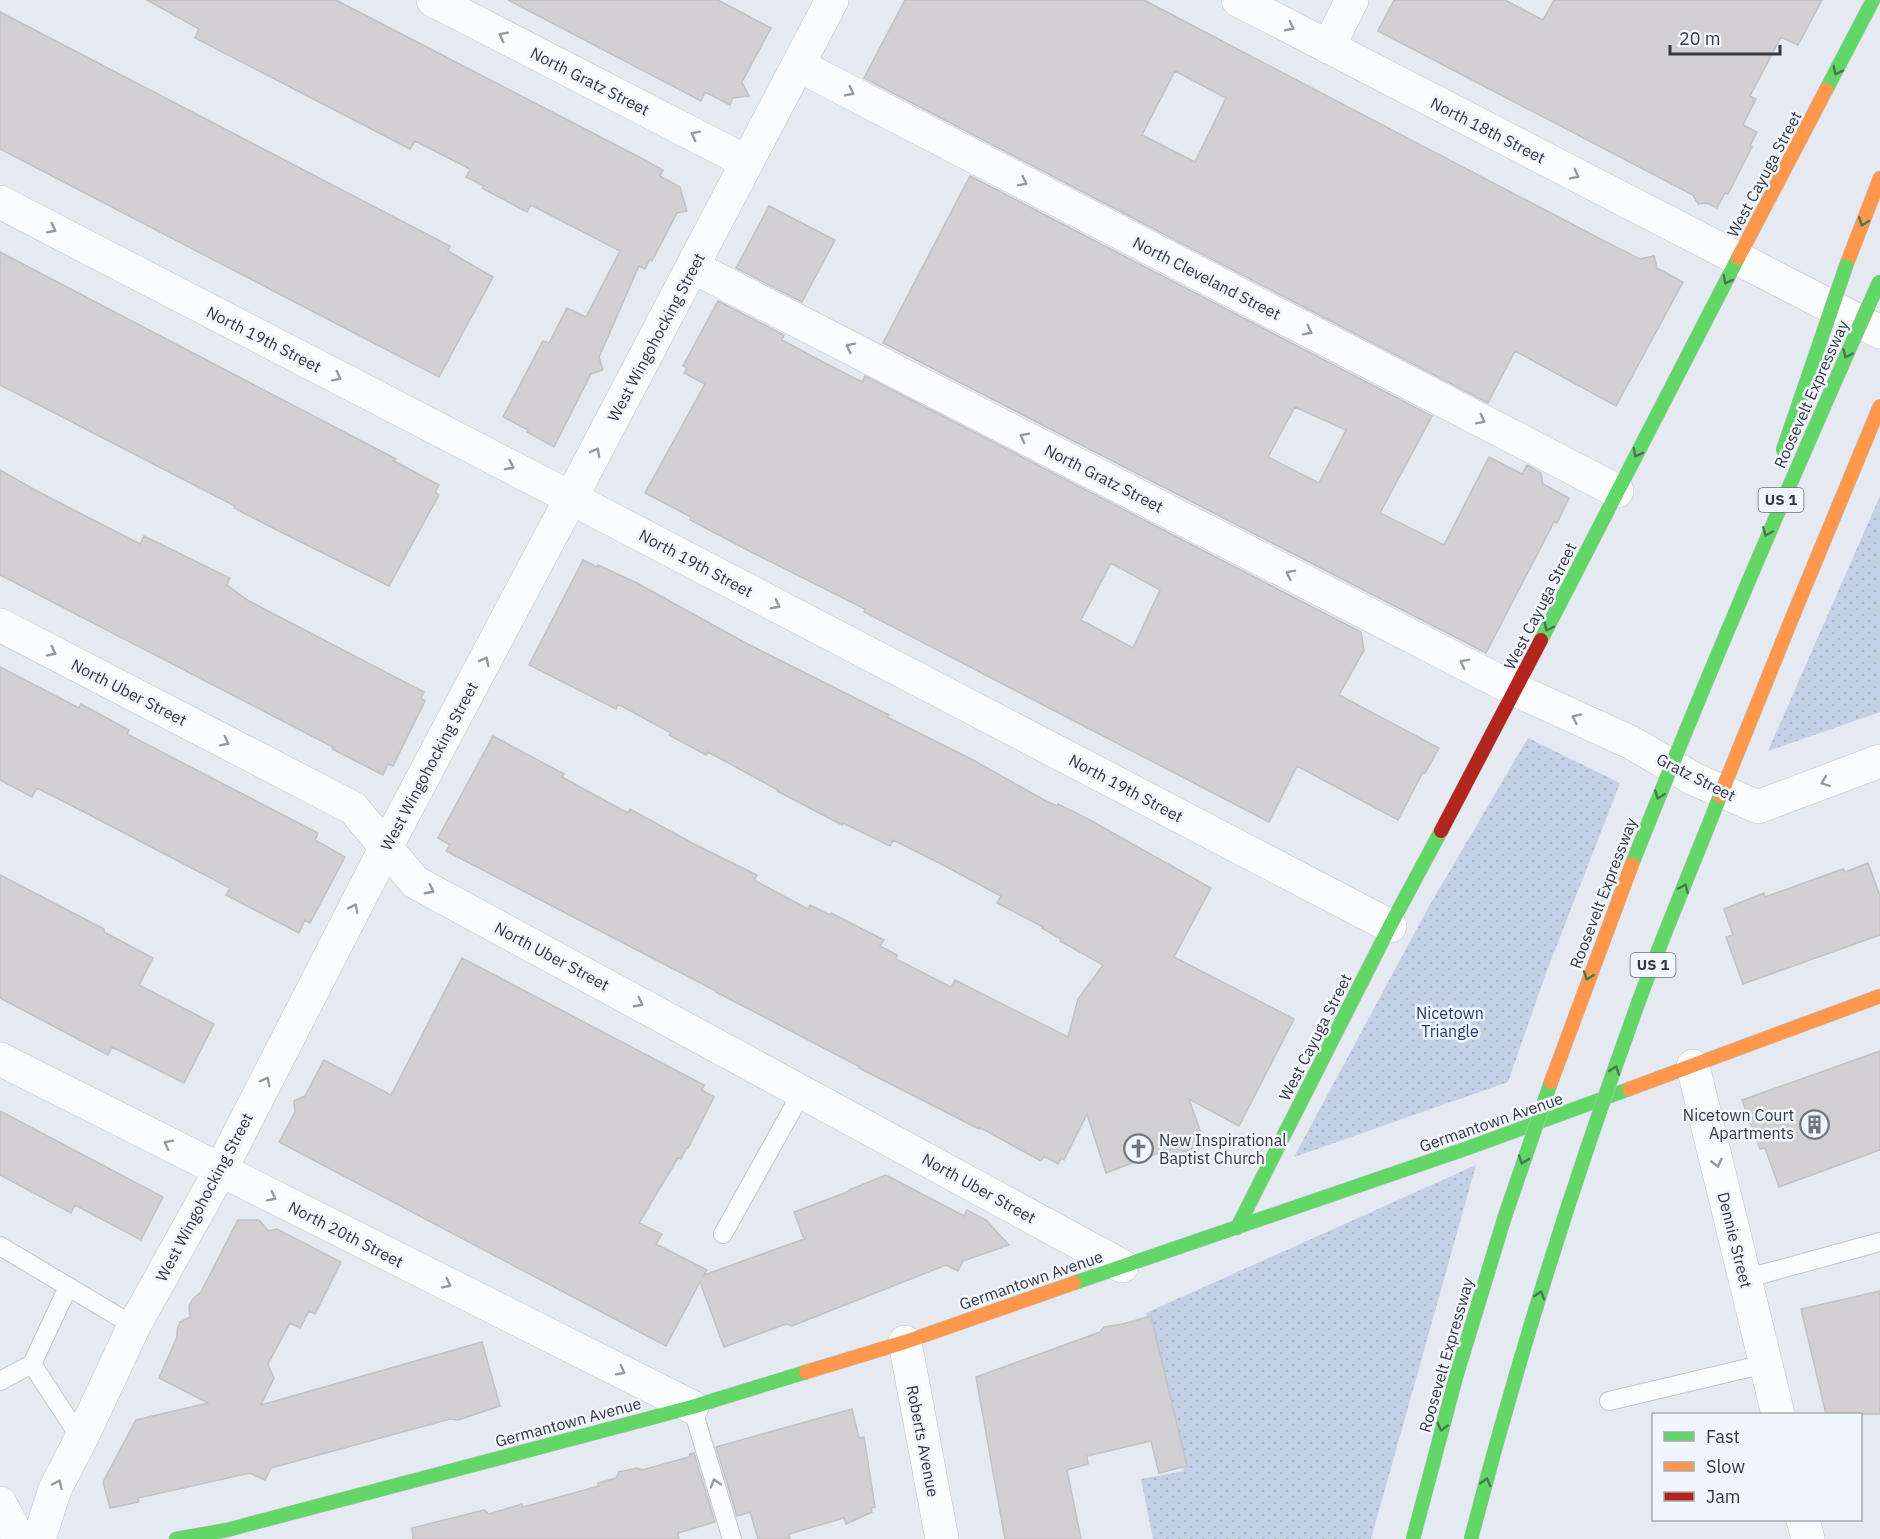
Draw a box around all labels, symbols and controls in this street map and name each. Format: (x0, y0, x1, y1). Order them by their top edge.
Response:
scale bar (1670, 18, 1780, 56)
one-way arrow (1284, 20, 1294, 31)
text: 20 m (1679, 27, 1721, 50)
one-way arrow (499, 32, 510, 43)
street label: North Gratz Street (527, 42, 653, 120)
one-way arrow (1833, 64, 1844, 75)
one-way arrow (843, 85, 854, 97)
street label: North 18th Street (1427, 92, 1549, 168)
street label: West Cayuga Street (1722, 108, 1806, 240)
one-way arrow (691, 131, 702, 142)
one-way arrow (1569, 168, 1579, 179)
one-way arrow (1016, 175, 1027, 187)
one-way arrow (1858, 216, 1870, 227)
one-way arrow (46, 222, 56, 233)
street label: North Cleveland Street (1130, 232, 1284, 324)
street label: West Wingohocking Street (603, 249, 709, 425)
one-way arrow (1723, 274, 1734, 285)
street label: North 19th Street (203, 301, 325, 377)
street label: Roosevelt Expressway (1769, 317, 1853, 471)
one-way arrow (1301, 323, 1312, 335)
one-way arrow (845, 343, 856, 355)
one-way arrow (1842, 348, 1854, 359)
one-way arrow (331, 369, 342, 381)
one-way arrow (1474, 413, 1485, 425)
one-way arrow (1019, 432, 1030, 444)
street label: North Gratz Street (1041, 439, 1167, 517)
one-way arrow (589, 447, 600, 458)
one-way arrow (1632, 447, 1644, 458)
one-way arrow (504, 459, 515, 470)
road number: US 1 (1758, 488, 1804, 512)
street label: North 19th Street (636, 525, 756, 601)
one-way arrow (1762, 526, 1774, 537)
street label: West Cayuga Street (1499, 539, 1581, 673)
one-way arrow (1286, 570, 1297, 581)
one-way arrow (770, 598, 781, 609)
one-way arrow (1544, 621, 1555, 631)
one-way arrow (46, 645, 56, 656)
street label: North Uber Street (68, 654, 190, 730)
one-way arrow (477, 656, 489, 667)
one-way arrow (1459, 659, 1470, 670)
street label: West Wingohocking Street (376, 678, 482, 854)
one-way arrow (1572, 713, 1583, 725)
one-way arrow (219, 734, 230, 746)
street label: Gratz Street (1653, 749, 1739, 805)
street label: North 19th Street (1066, 750, 1186, 826)
one-way arrow (1821, 775, 1832, 787)
one-way arrow (1654, 789, 1667, 799)
street label: Roosevelt Expressway (1565, 815, 1641, 971)
one-way arrow (424, 883, 435, 894)
one-way arrow (1677, 883, 1689, 894)
one-way arrow (347, 903, 359, 914)
street label: North Uber Street (491, 917, 613, 995)
road number: US 1 (1630, 953, 1676, 977)
street label: West Cayuga Street (1274, 970, 1356, 1104)
one-way arrow (1583, 970, 1596, 981)
one-way arrow (632, 996, 643, 1007)
park label: Nicetown Triangle (1416, 1003, 1484, 1041)
one-way arrow (1607, 1065, 1620, 1076)
one-way arrow (259, 1077, 270, 1088)
street label: Germantown Avenue (1417, 1088, 1566, 1156)
place label: Nicetown Court Apartments (1683, 1105, 1794, 1143)
building icon: Nicetown Court Apartments (1799, 1108, 1831, 1140)
street label: West Wingohocking Street (151, 1109, 257, 1285)
place label: New Inspirational Baptist Church (1159, 1130, 1287, 1168)
church icon: New Inspirational Baptist Church (1122, 1133, 1154, 1165)
one-way arrow (163, 1140, 174, 1152)
street label: North Uber Street (919, 1148, 1039, 1228)
one-way arrow (1518, 1154, 1531, 1165)
one-way arrow (1709, 1158, 1722, 1168)
one-way arrow (266, 1190, 277, 1201)
street label: Dennie Street (1713, 1190, 1757, 1290)
street label: North 20th Street (285, 1196, 407, 1272)
street label: Germantown Avenue (957, 1246, 1106, 1314)
street label: Roosevelt Expressway (1414, 1275, 1478, 1435)
one-way arrow (440, 1277, 451, 1288)
one-way arrow (1532, 1290, 1545, 1301)
one-way arrow (615, 1364, 626, 1375)
street label: Roberts Avenue (902, 1383, 944, 1499)
street label: Germantown Avenue (493, 1393, 643, 1451)
legend (1652, 1413, 1862, 1521)
one-way arrow (1437, 1421, 1449, 1432)
text: Fast (1706, 1425, 1740, 1448)
text: Slow (1706, 1455, 1745, 1478)
one-way arrow (1479, 1477, 1491, 1488)
one-way arrow (710, 1478, 722, 1489)
one-way arrow (51, 1479, 63, 1490)
text: Jam (1706, 1485, 1741, 1508)

